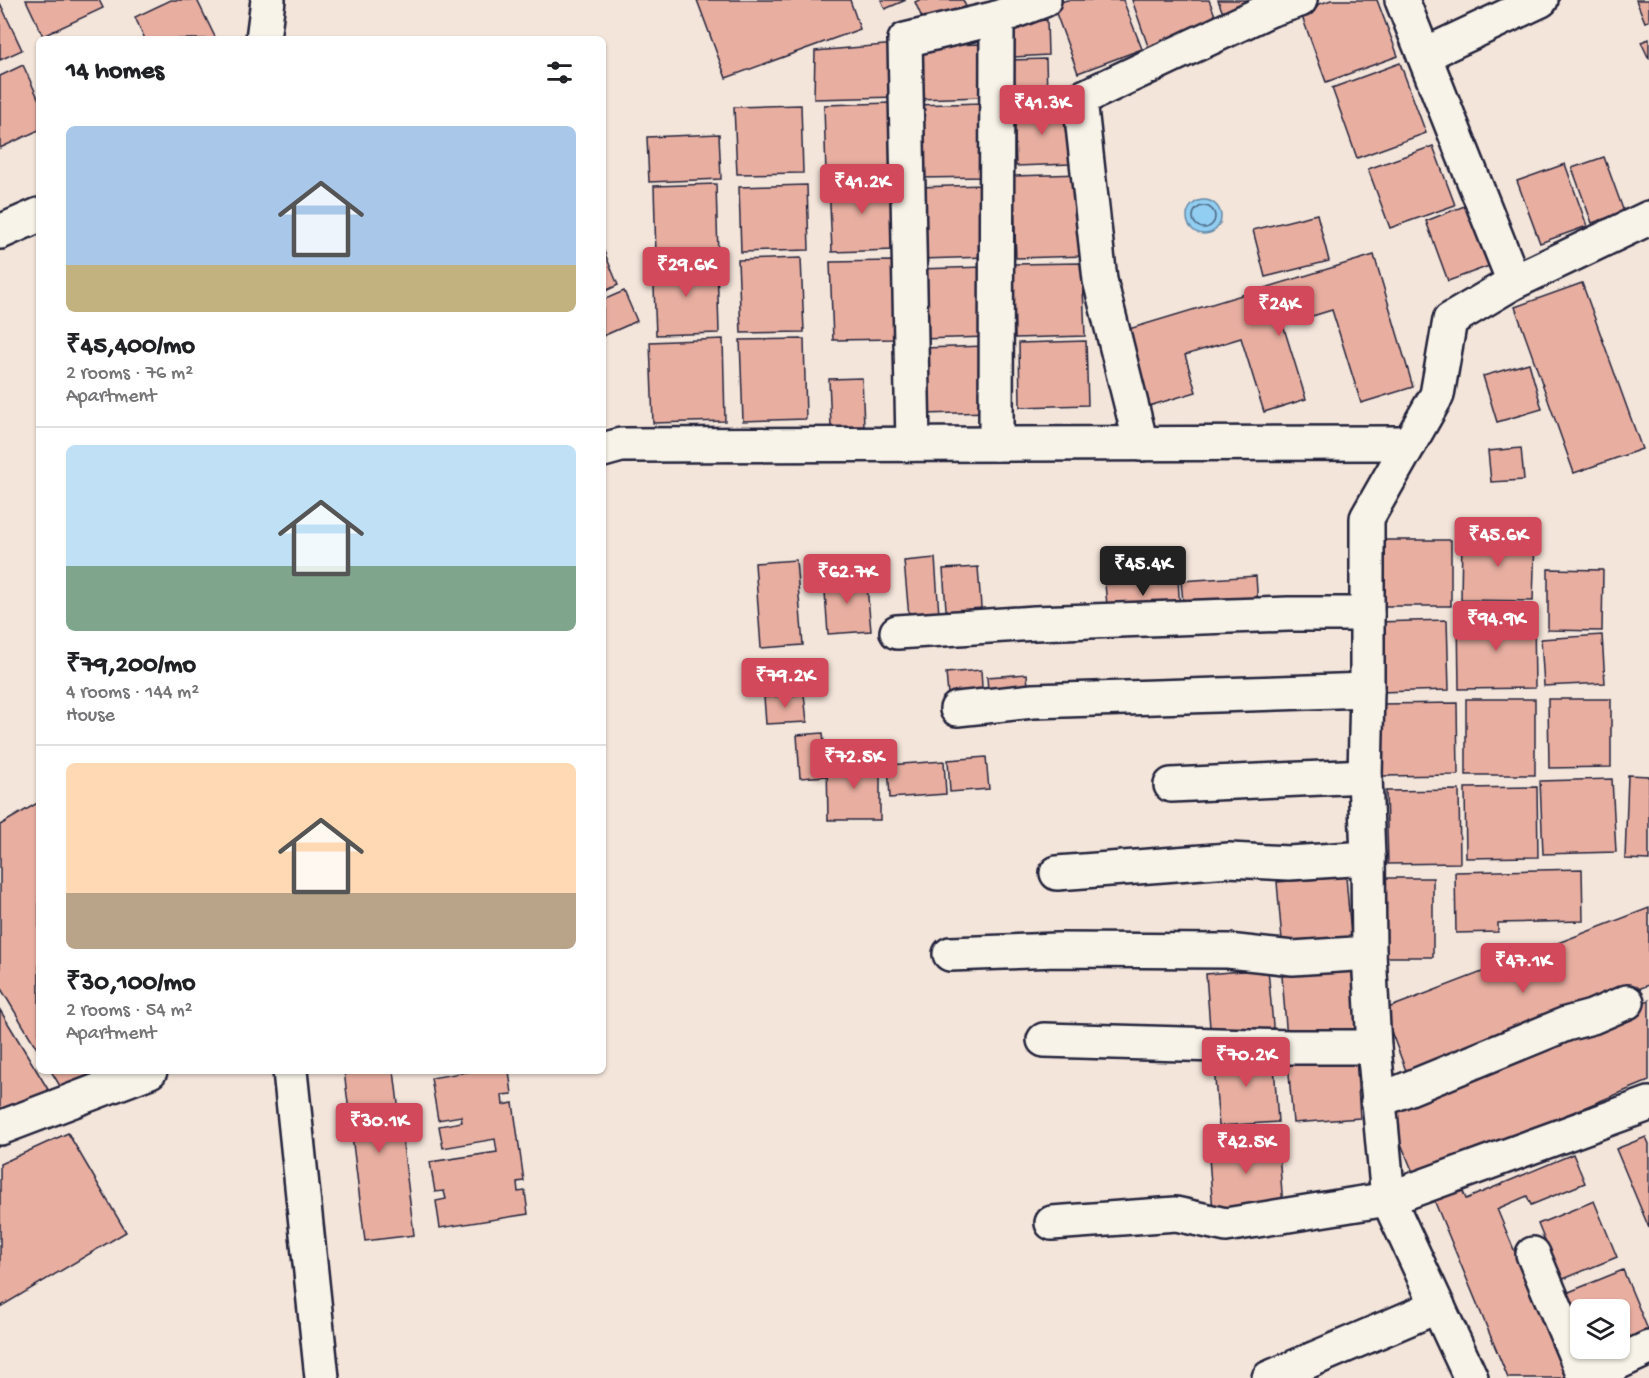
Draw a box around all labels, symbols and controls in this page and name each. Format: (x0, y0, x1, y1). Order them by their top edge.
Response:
icon: filters (543, 56, 576, 89)
text: 14 homes (66, 57, 164, 88)
pin: ₹41.3K (993, 85, 1091, 136)
text: ₹41.3K (1014, 93, 1070, 116)
pin: ₹41.2K (813, 164, 911, 215)
icon: home (267, 165, 375, 273)
text: ₹41.2K (834, 172, 890, 195)
pin: ₹29.6K (637, 247, 735, 298)
text: ₹29.6K (657, 255, 715, 278)
pin: ₹24K (1243, 286, 1315, 337)
text: ₹24K (1258, 294, 1300, 317)
text: ₹45,400/mo (66, 332, 195, 363)
text: 2 rooms · 76 m² (66, 363, 193, 386)
text: Apartment (66, 386, 156, 409)
icon: home (267, 484, 375, 592)
pin: ₹45.6K (1449, 517, 1547, 568)
text: ₹45.6K (1469, 525, 1527, 548)
pin: ₹45.4K (1094, 546, 1192, 597)
pin: ₹62.7K (798, 554, 896, 605)
text: ₹45.4K (1114, 554, 1172, 577)
text: ₹62.7K (817, 562, 877, 585)
pin: ₹94.9K (1447, 601, 1545, 652)
text: ₹94.9K (1467, 609, 1525, 632)
text: ₹79,200/mo (66, 651, 196, 682)
pin: ₹79.2K (736, 658, 834, 709)
text: ₹79.2K (756, 666, 814, 689)
text: 4 rooms · 144 m² (66, 682, 199, 705)
text: House (66, 705, 115, 728)
pin: ₹72.5K (805, 739, 903, 790)
text: ₹72.5K (824, 747, 884, 770)
icon: home (267, 802, 375, 910)
pin: ₹47.1K (1474, 943, 1572, 994)
text: ₹47.1K (1495, 951, 1551, 974)
text: ₹30,100/mo (66, 969, 196, 1000)
text: 2 rooms · 54 m² (66, 1000, 193, 1023)
text: Apartment (66, 1023, 156, 1046)
pin: ₹70.2K (1197, 1037, 1295, 1088)
text: ₹70.2K (1216, 1045, 1276, 1068)
pin: ₹30.1K (330, 1103, 428, 1154)
text: ₹30.1K (350, 1111, 408, 1134)
pin: ₹42.5K (1197, 1124, 1295, 1175)
text: ₹42.5K (1217, 1132, 1275, 1155)
map controls (1570, 1299, 1630, 1359)
button: layers (1570, 1299, 1630, 1359)

